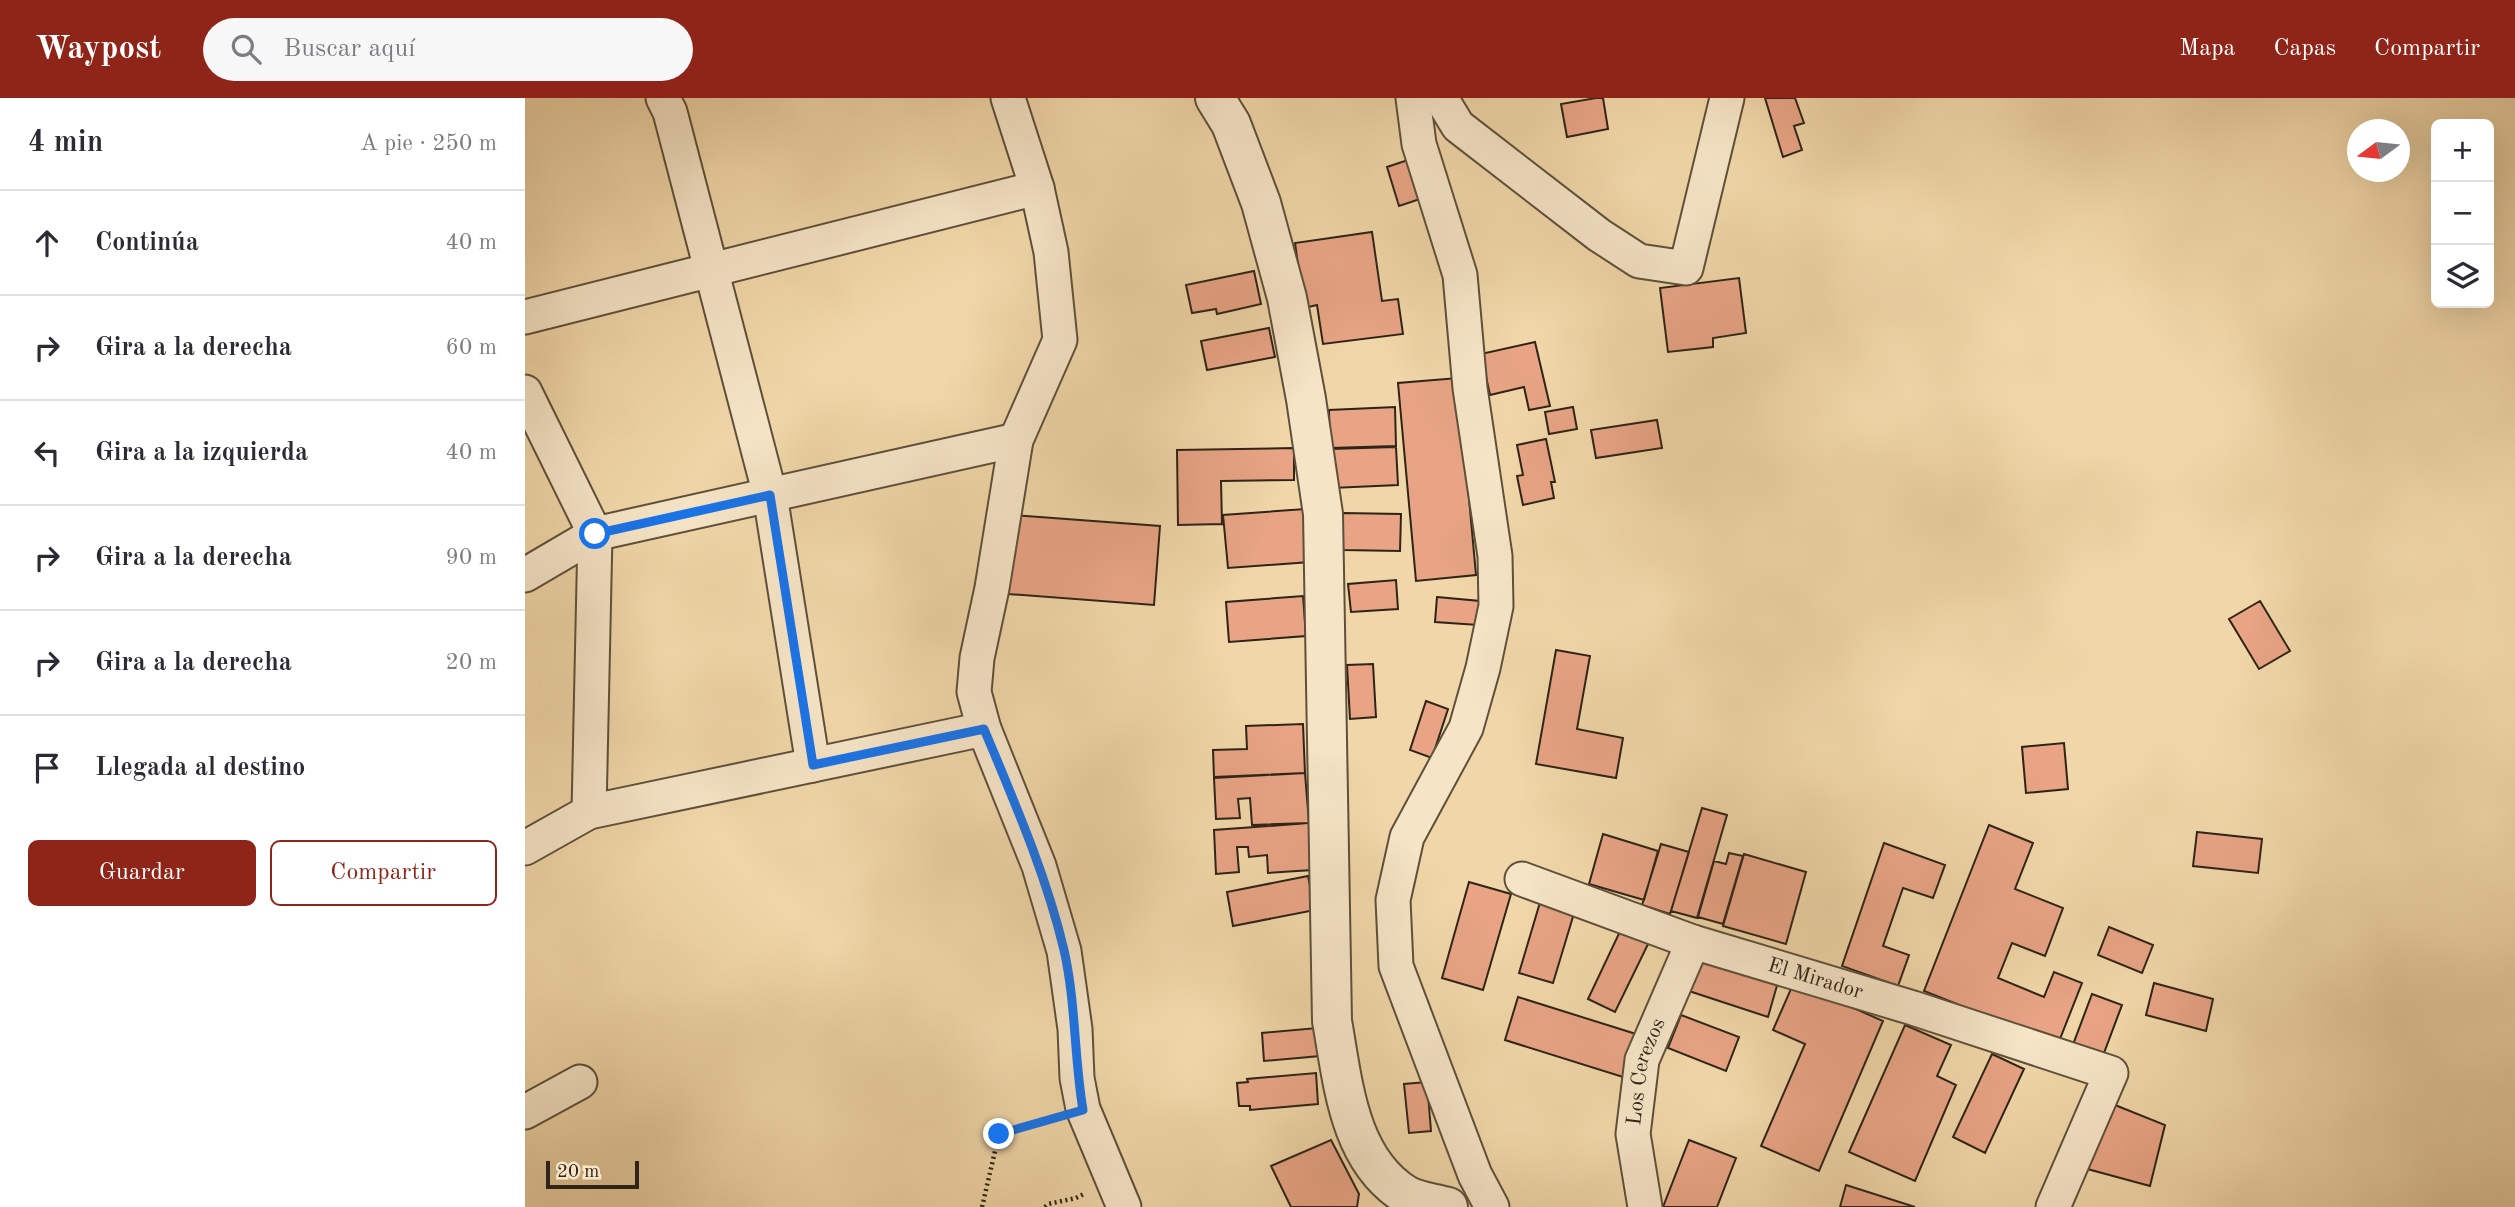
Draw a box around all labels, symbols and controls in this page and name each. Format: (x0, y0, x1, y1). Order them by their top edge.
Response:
search box (203, 18, 693, 81)
icon: search (227, 30, 265, 68)
text: Waypost (35, 33, 161, 66)
text: Buscar aquí (283, 36, 415, 62)
text: Mapa (2179, 37, 2235, 61)
text: Capas (2273, 37, 2336, 61)
text: Compartir (2374, 37, 2480, 61)
north arrow (2347, 119, 2410, 182)
map controls (2431, 119, 2494, 308)
button: + (2431, 119, 2494, 182)
text: 4 min (28, 128, 103, 158)
text: A pie · 250 m (360, 132, 497, 155)
button: − (2431, 182, 2494, 245)
icon: ahead (28, 224, 66, 262)
text: Continúa (95, 230, 199, 256)
text: 40 m (446, 231, 497, 254)
button: layers (2431, 245, 2494, 308)
icon: right (28, 329, 66, 367)
text: Gira a la derecha (95, 335, 292, 361)
text: 60 m (446, 336, 497, 359)
icon: left (28, 434, 66, 472)
text: Gira a la izquierda (95, 440, 308, 466)
text: 40 m (446, 441, 497, 464)
route start (579, 518, 610, 549)
icon: right (28, 539, 66, 577)
text: Gira a la derecha (95, 545, 292, 571)
text: 90 m (446, 546, 497, 569)
icon: right (28, 644, 66, 682)
text: Gira a la derecha (95, 650, 292, 676)
text: 20 m (446, 651, 497, 674)
icon: arrive (28, 749, 66, 787)
text: Llegada al destino (95, 755, 305, 781)
button: Guardar (28, 840, 256, 906)
button: Compartir (270, 840, 497, 906)
street label: El Mirador (1765, 955, 1866, 1003)
street label: Los Cerezos (1624, 1015, 1669, 1126)
route end (983, 1118, 1014, 1149)
scale bar (546, 1158, 639, 1190)
text: 20 m (557, 1163, 599, 1182)

